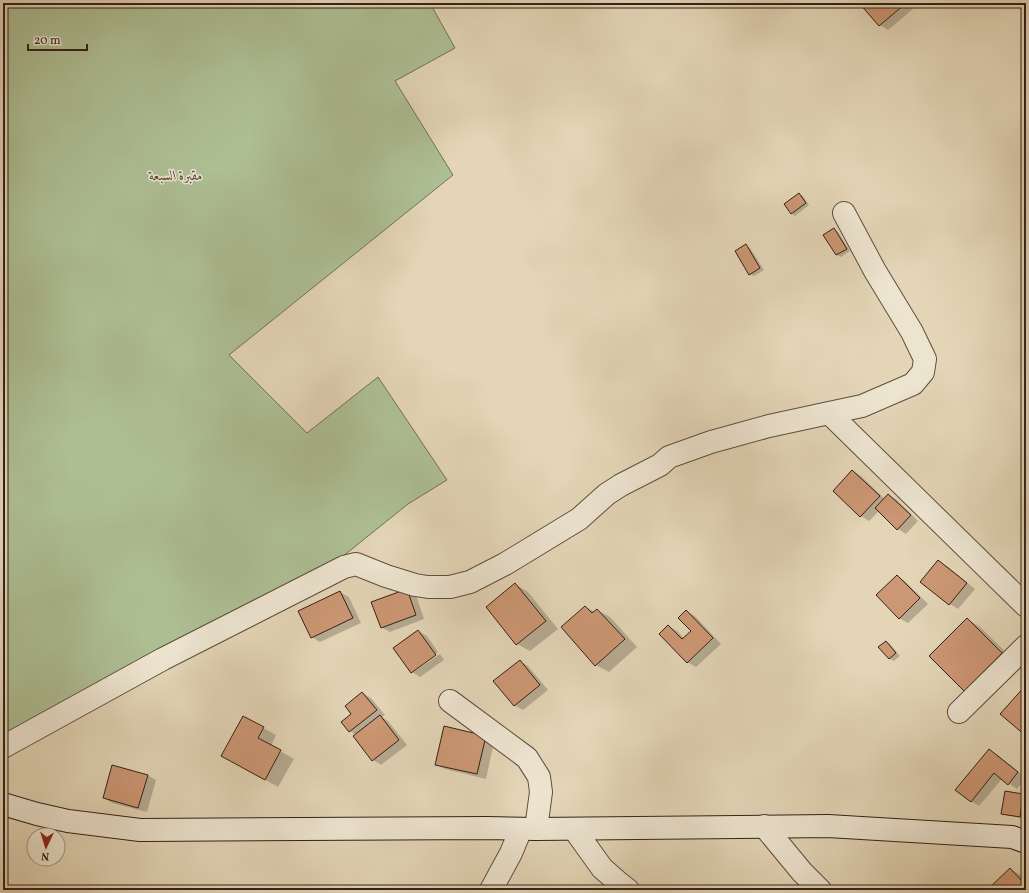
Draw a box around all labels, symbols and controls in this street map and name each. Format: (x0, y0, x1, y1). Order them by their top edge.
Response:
scale bar (28, 26, 87, 52)
text: 20 m (34, 33, 61, 49)
park label: مقبرة السبعة (147, 167, 203, 186)
north arrow (26, 827, 66, 867)
text: N (41, 848, 50, 863)

